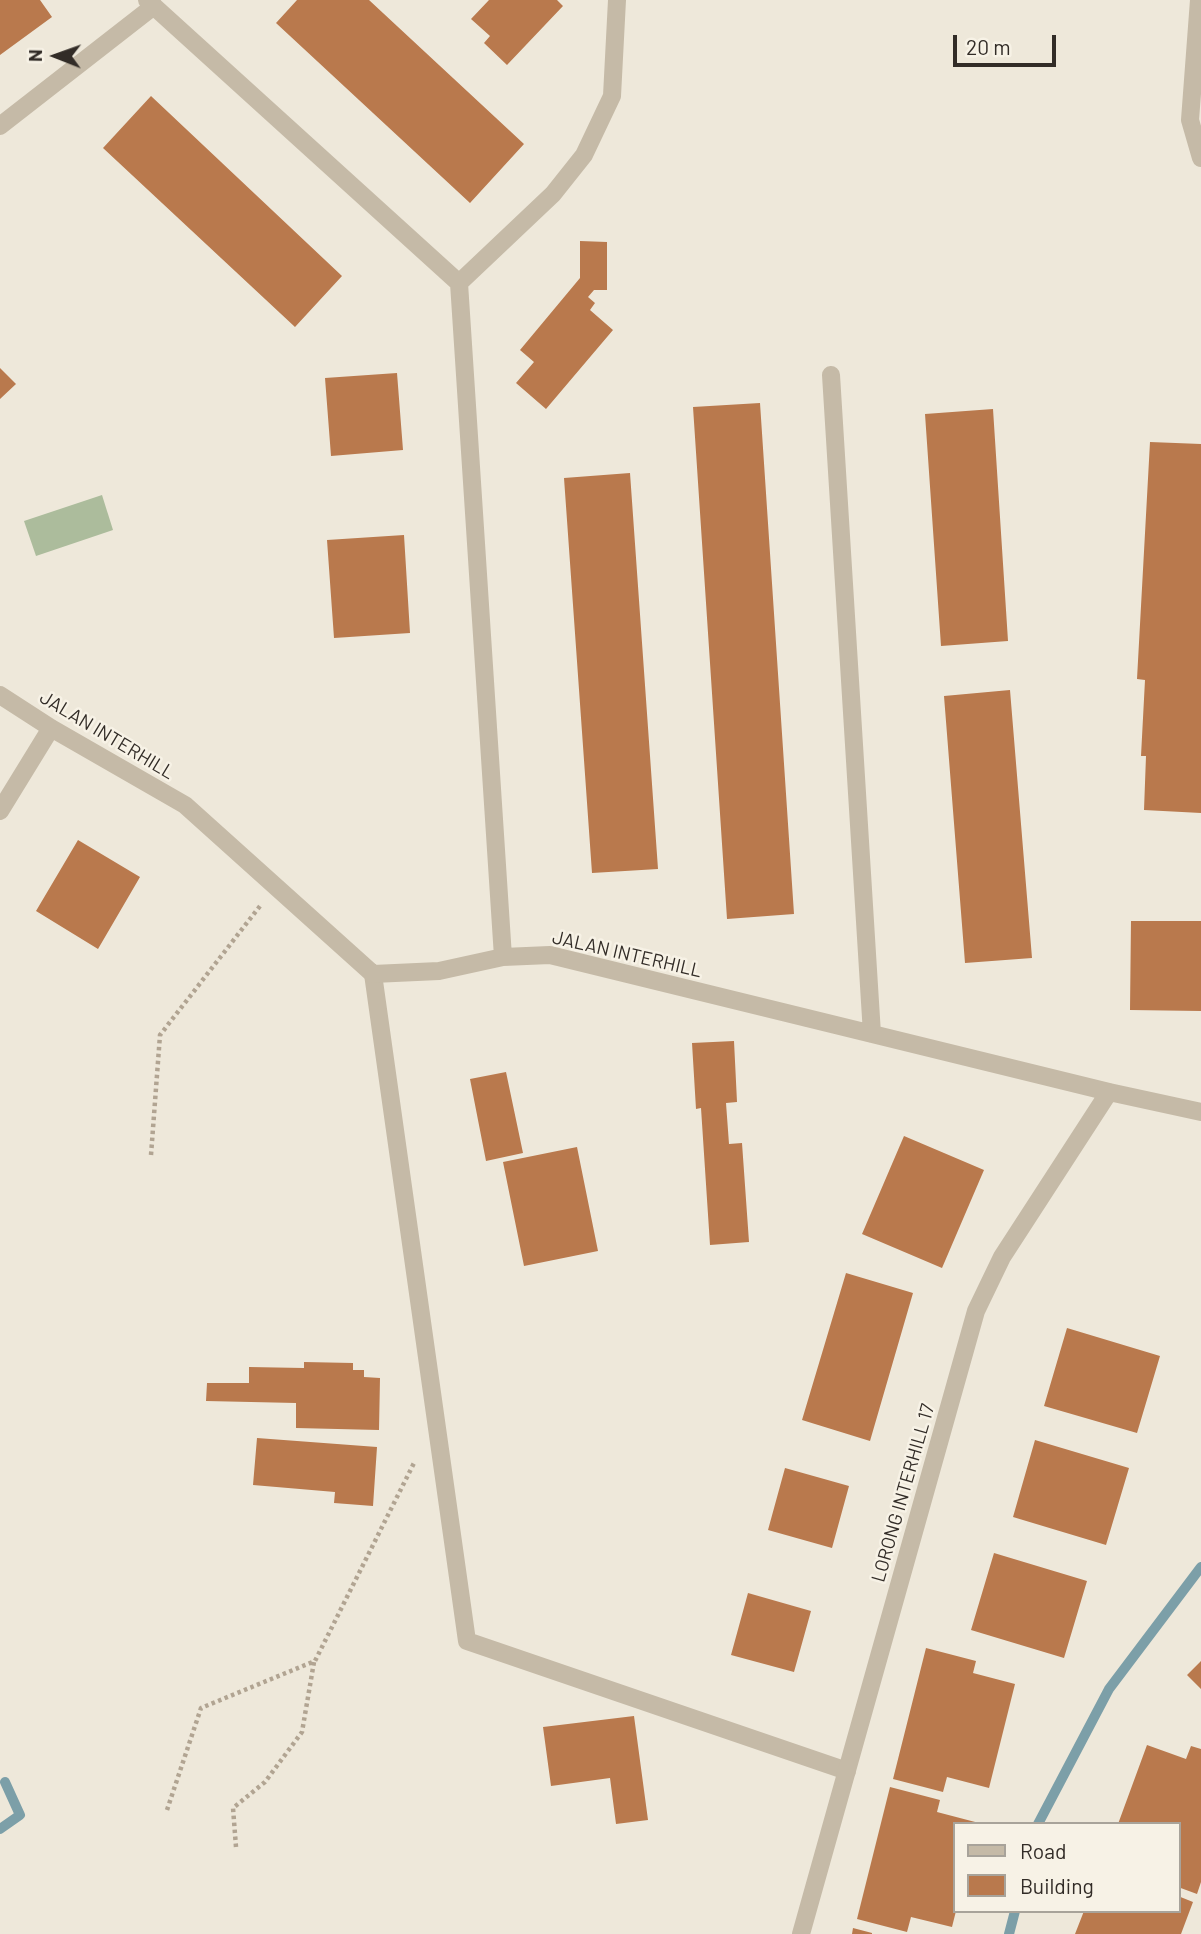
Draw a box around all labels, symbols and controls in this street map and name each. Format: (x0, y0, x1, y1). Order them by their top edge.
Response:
north arrow (21, 21, 91, 91)
scale bar (956, 21, 1059, 65)
text: 20 m (966, 34, 1011, 59)
text: N (23, 49, 46, 62)
street label: JALAN INTERHILL (36, 686, 178, 784)
street label: JALAN INTERHILL (550, 926, 704, 982)
street label: LORONG INTERHILL 17 (867, 1401, 939, 1585)
legend (953, 1822, 1180, 1913)
text: Road (1020, 1838, 1066, 1863)
text: Building (1020, 1873, 1094, 1898)

